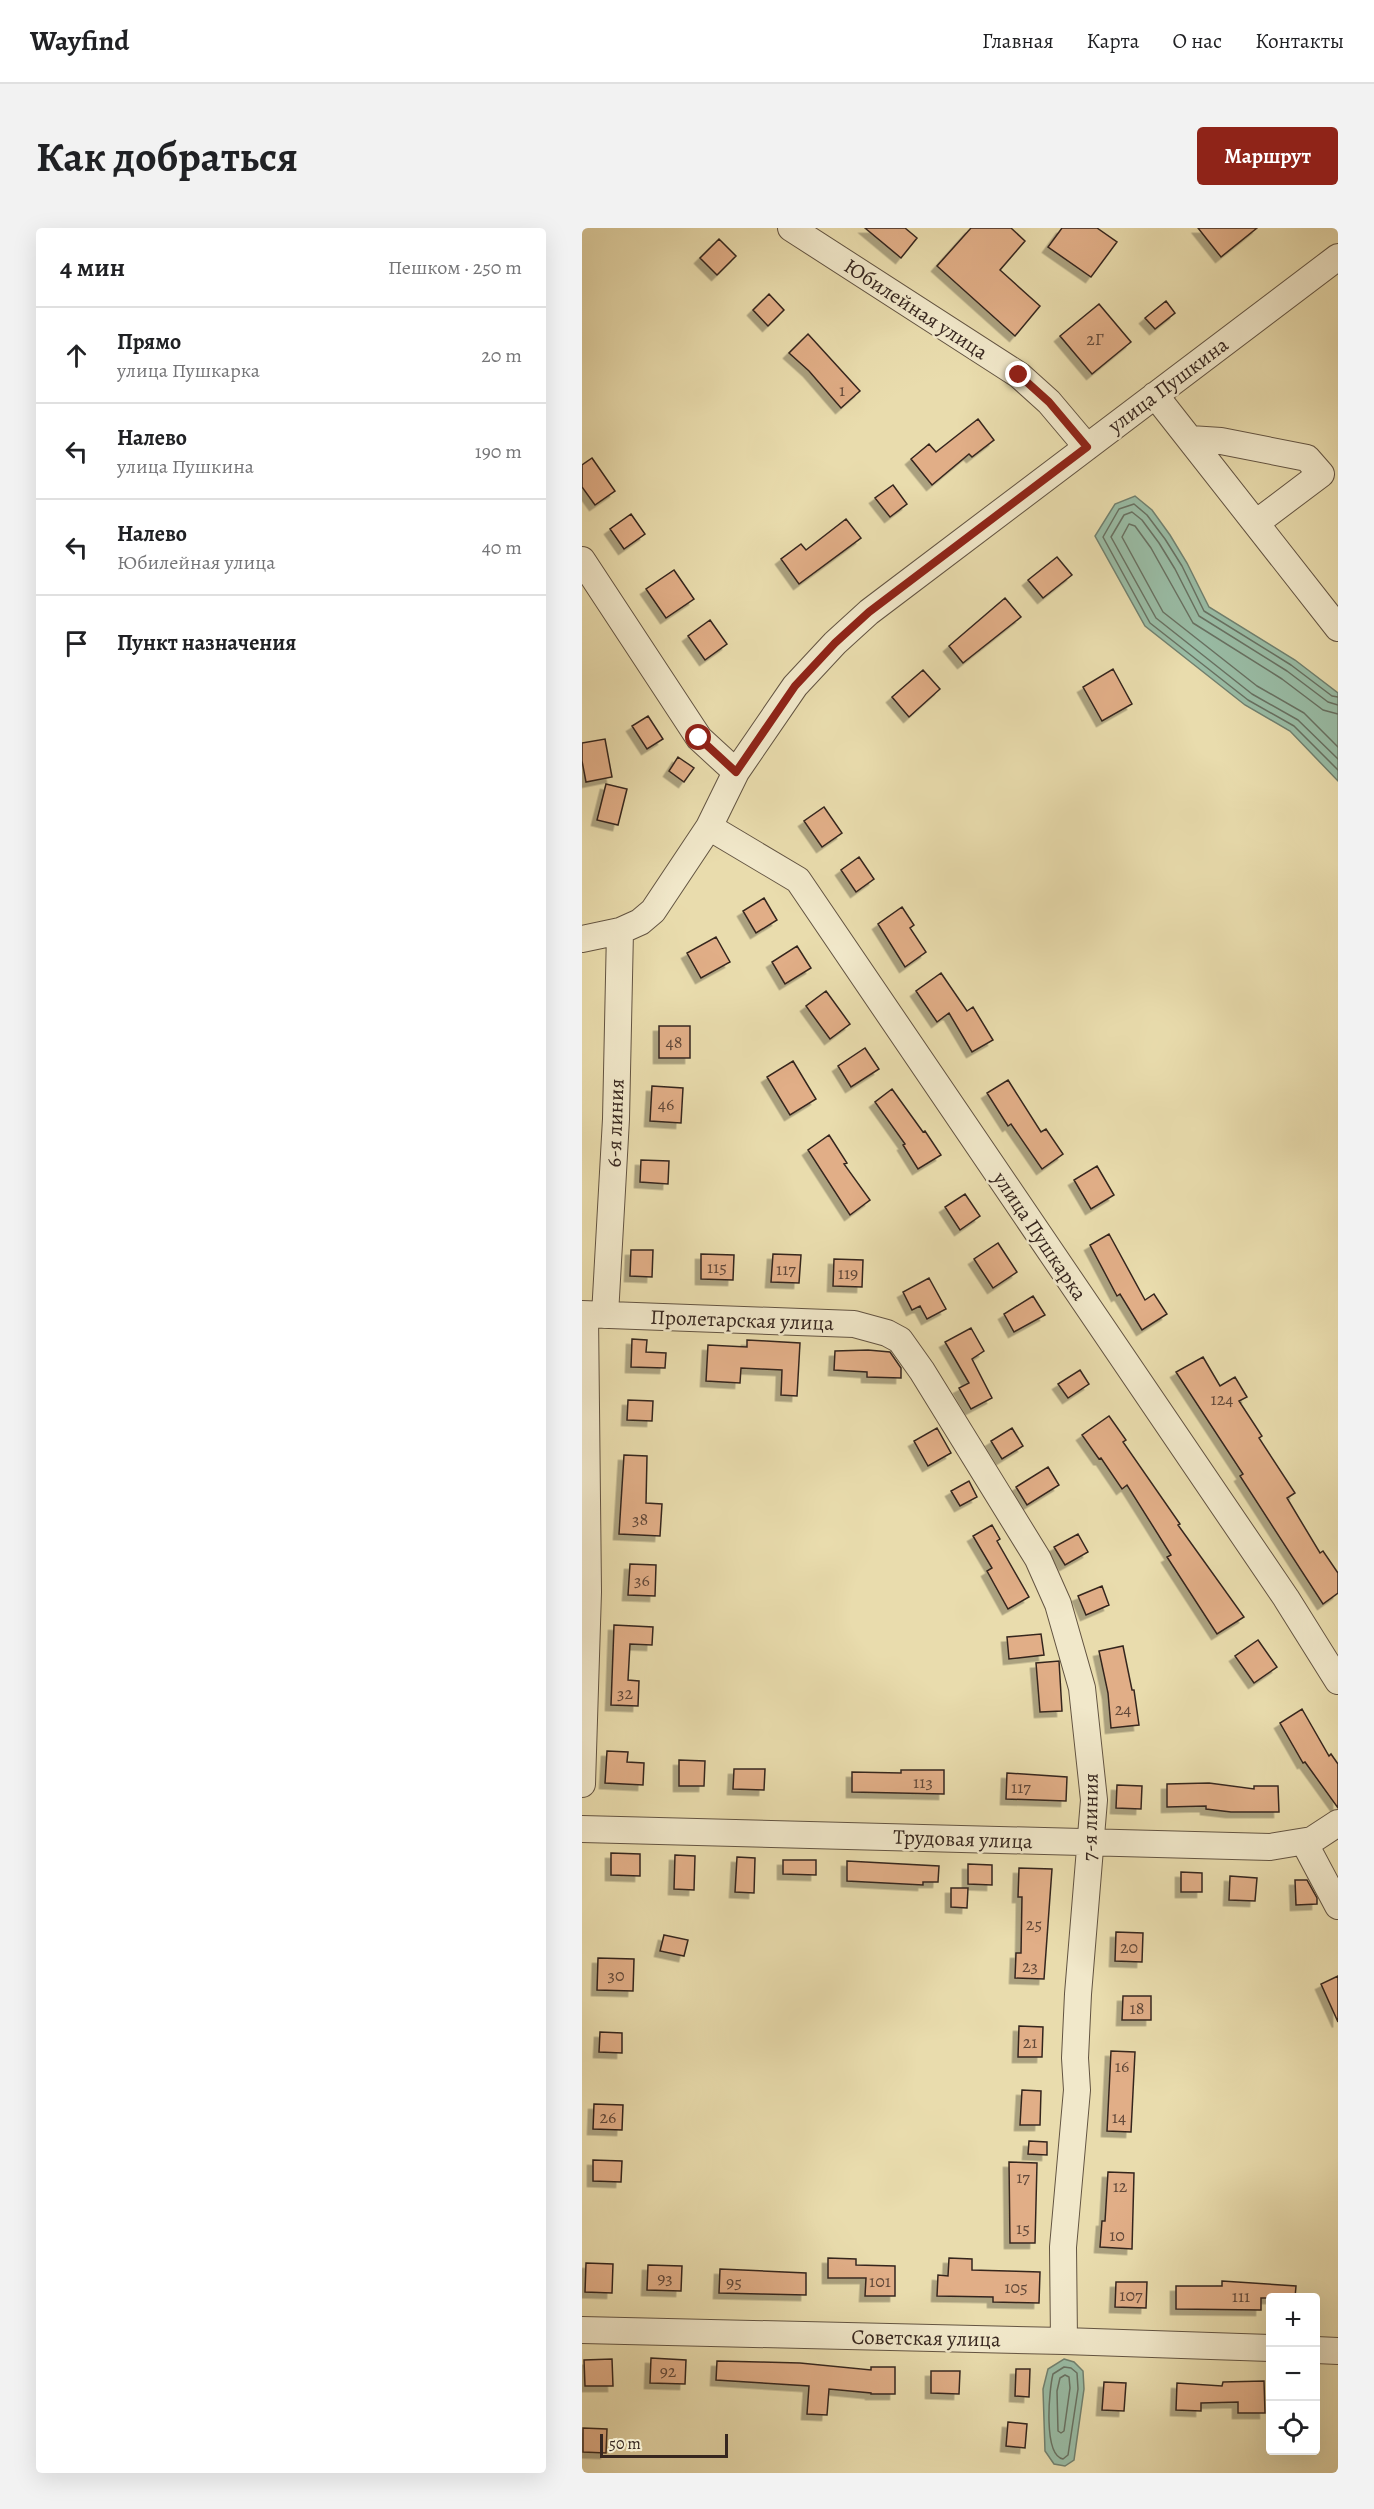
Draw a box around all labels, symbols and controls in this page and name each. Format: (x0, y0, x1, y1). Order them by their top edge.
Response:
text: Wayfind (30, 22, 129, 60)
text: Главная (982, 27, 1054, 55)
text: Карта (1087, 27, 1139, 55)
text: О нас (1172, 27, 1222, 55)
text: Контакты (1255, 27, 1344, 55)
button: Маршрут (1197, 127, 1338, 185)
text: Как добраться (36, 128, 298, 185)
text: 4 мин (60, 250, 125, 285)
street label: Юбилейная улица (839, 252, 994, 366)
text: Пешком · 250 m (388, 254, 522, 281)
text: Прямо (117, 327, 181, 357)
house number: 2Г (1086, 327, 1104, 351)
street label: улица Пушкина (1101, 330, 1234, 440)
icon: ahead (60, 339, 93, 372)
text: 20 m (481, 342, 522, 369)
text: улица Пушкарка (117, 357, 260, 384)
route end (1005, 361, 1031, 387)
house number: 1 (839, 378, 845, 402)
text: Налево (117, 423, 187, 453)
icon: left (60, 435, 93, 468)
text: 190 m (475, 438, 522, 465)
text: улица Пушкина (117, 453, 254, 480)
text: Налево (117, 519, 187, 549)
icon: left (60, 531, 93, 564)
text: 40 m (482, 534, 522, 561)
text: Юбилейная улица (117, 549, 276, 576)
icon: arrive (60, 627, 93, 660)
text: Пункт назначения (117, 628, 296, 658)
route start (685, 724, 711, 750)
house number: 48 (666, 1030, 682, 1054)
street label: 6-я линия (599, 1078, 631, 1168)
house number: 46 (658, 1092, 674, 1116)
street label: улица Пушкарка (986, 1165, 1094, 1306)
house number: 115 (707, 1255, 727, 1279)
house number: 117 (776, 1257, 796, 1281)
house number: 119 (838, 1261, 858, 1285)
street label: Пролетарская улица (650, 1303, 835, 1337)
house number: 124 (1211, 1387, 1233, 1411)
house number: 38 (632, 1507, 648, 1531)
house number: 36 (634, 1568, 650, 1592)
house number: 32 (617, 1681, 633, 1705)
house number: 24 (1115, 1697, 1131, 1721)
house number: 113 (913, 1770, 933, 1794)
street label: 7-я линия (1075, 1773, 1105, 1861)
house number: 117 (1011, 1775, 1031, 1799)
street label: Трудовая улица (893, 1823, 1034, 1855)
house number: 25 (1026, 1912, 1042, 1936)
house number: 20 (1120, 1935, 1138, 1959)
house number: 23 (1022, 1954, 1038, 1978)
house number: 30 (607, 1963, 625, 1987)
house number: 18 (1130, 1996, 1144, 2020)
house number: 21 (1023, 2030, 1037, 2054)
house number: 16 (1115, 2054, 1129, 2078)
house number: 26 (600, 2105, 616, 2129)
house number: 14 (1112, 2105, 1126, 2129)
house number: 17 (1016, 2165, 1030, 2189)
house number: 12 (1113, 2174, 1128, 2198)
house number: 15 (1016, 2216, 1030, 2240)
house number: 10 (1109, 2223, 1125, 2247)
house number: 93 (657, 2266, 673, 2290)
house number: 101 (869, 2269, 891, 2293)
house number: 95 (726, 2270, 742, 2294)
house number: 105 (1004, 2275, 1028, 2299)
house number: 107 (1119, 2283, 1143, 2307)
house number: 111 (1232, 2284, 1250, 2308)
map controls (1266, 2293, 1320, 2455)
button: + (1266, 2293, 1320, 2347)
street label: Советская улица (851, 2323, 1001, 2353)
button: − (1266, 2347, 1320, 2401)
house number: 92 (660, 2359, 677, 2383)
button: locate (1266, 2401, 1320, 2455)
scale bar (600, 2431, 728, 2458)
text: 50 m (609, 2433, 641, 2455)

